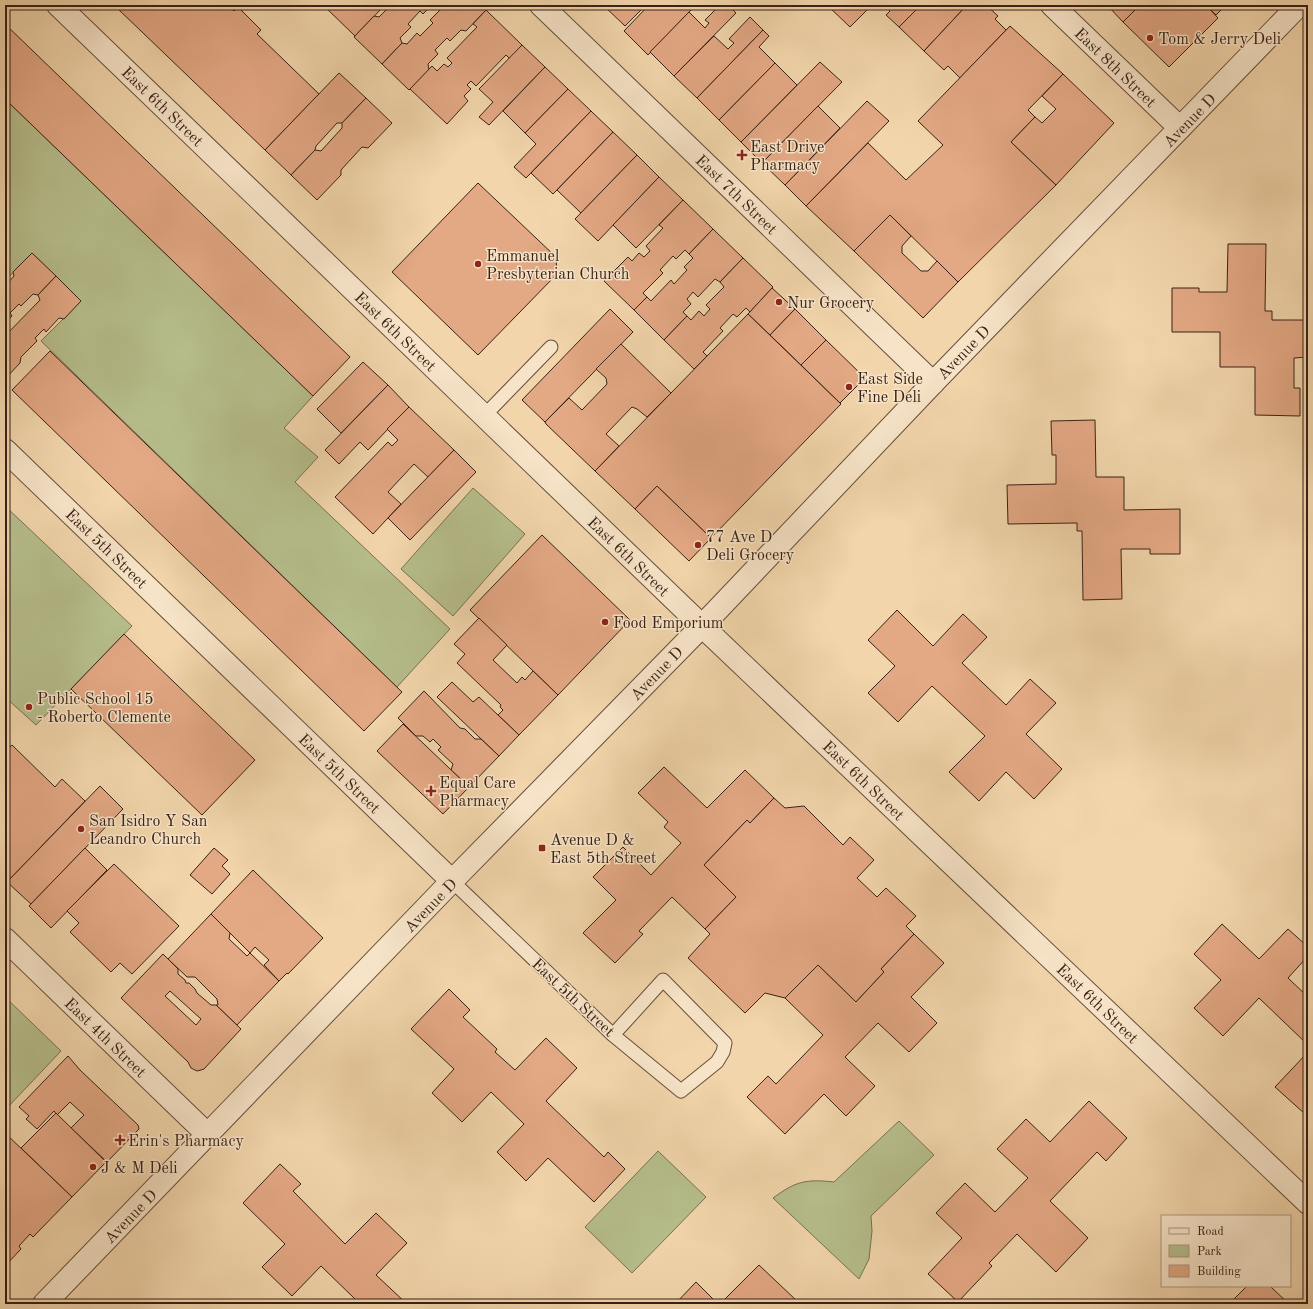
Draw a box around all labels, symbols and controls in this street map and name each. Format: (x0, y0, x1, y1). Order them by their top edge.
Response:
street label: East 8th Street (1071, 26, 1159, 111)
place label: Tom & Jerry Deli (1158, 32, 1281, 48)
marker: Tom & Jerry Deli (1145, 33, 1155, 43)
street label: East 6th Street (118, 65, 206, 150)
street label: Avenue D (1161, 91, 1220, 151)
place label: East Drive Pharmacy (750, 140, 824, 174)
marker: East Drive Pharmacy (737, 150, 747, 160)
street label: East 7th Street (692, 153, 780, 238)
place label: Emmanuel Presbyterian Church (486, 249, 630, 283)
marker: Emmanuel Presbyterian Church (473, 259, 483, 269)
street label: East 6th Street (351, 290, 439, 375)
place label: Nur Grocery (787, 296, 875, 312)
marker: Nur Grocery (774, 297, 784, 307)
street label: Avenue D (935, 323, 994, 383)
place label: East Side Fine Deli (857, 372, 923, 406)
marker: East Side Fine Deli (844, 382, 854, 392)
street label: East 5th Street (62, 507, 150, 592)
street label: East 6th Street (584, 515, 672, 600)
place label: 77 Ave D Deli Grocery (706, 530, 795, 564)
marker: 77 Ave D Deli Grocery (693, 540, 703, 550)
place label: Food Emporium (613, 616, 724, 632)
marker: Food Emporium (600, 617, 610, 627)
street label: Avenue D (628, 644, 687, 704)
place label: Public School 15 - Roberto Clemente (37, 692, 171, 726)
marker: Public School 15 - Roberto Clemente (24, 702, 34, 712)
street label: East 5th Street (295, 732, 383, 817)
street label: East 6th Street (819, 739, 907, 824)
place label: Equal Care Pharmacy (439, 776, 516, 810)
marker: Equal Care Pharmacy (426, 786, 436, 796)
place label: San Isidro Y San Leandro Church (89, 814, 208, 848)
marker: San Isidro Y San Leandro Church (76, 824, 86, 834)
place label: Avenue D & East 5th Street (550, 833, 657, 867)
marker: Avenue D & East 5th Street (537, 843, 547, 853)
street label: Avenue D (402, 876, 461, 936)
street label: East 5th Street (528, 956, 617, 1041)
street label: East 6th Street (1053, 962, 1141, 1047)
street label: East 4th Street (61, 996, 149, 1081)
place label: Erin's Pharmacy (128, 1134, 244, 1150)
marker: Erin's Pharmacy (115, 1135, 125, 1145)
place label: J & M Deli (101, 1161, 178, 1177)
marker: J & M Deli (88, 1162, 98, 1172)
street label: Avenue D (102, 1187, 161, 1247)
legend (1161, 1215, 1291, 1287)
text: Road (1197, 1226, 1224, 1238)
text: Park (1197, 1246, 1222, 1258)
text: Building (1197, 1266, 1241, 1278)

